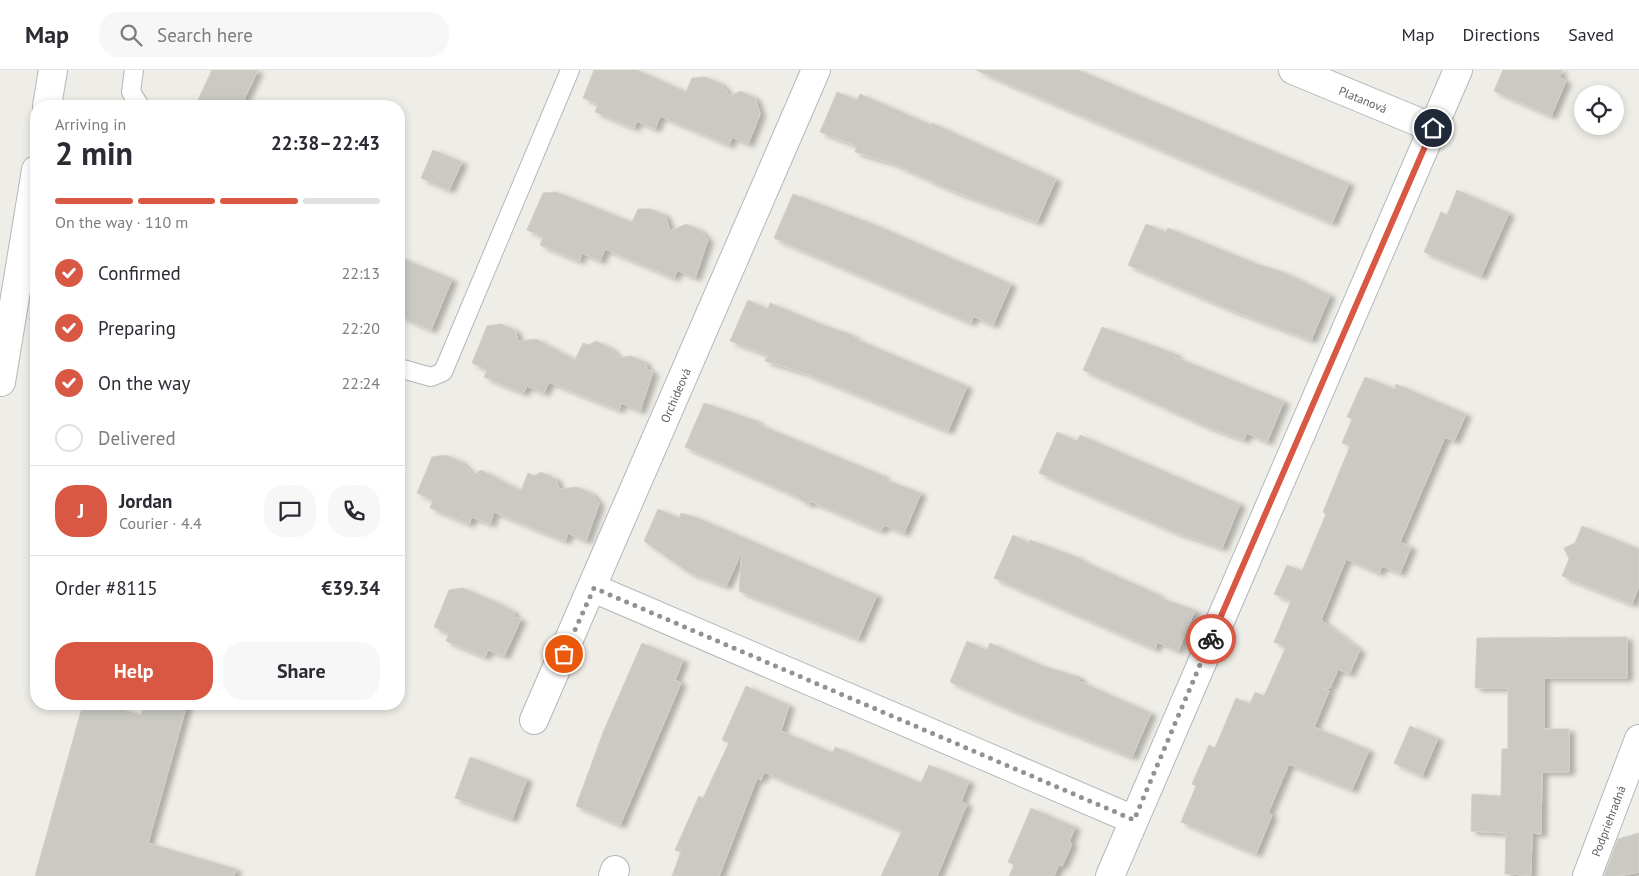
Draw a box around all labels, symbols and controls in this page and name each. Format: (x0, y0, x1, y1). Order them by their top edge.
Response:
search box (99, 12, 449, 57)
text: Map (25, 19, 69, 50)
icon: search (117, 21, 145, 49)
text: Search here (157, 23, 253, 47)
text: Map (1402, 23, 1434, 46)
text: Directions (1462, 23, 1540, 46)
text: Saved (1568, 23, 1614, 46)
street label: Platanová (1337, 82, 1390, 116)
map controls (1574, 85, 1624, 135)
button: locate (1574, 85, 1624, 135)
pin (1412, 107, 1454, 149)
text: Arriving in (55, 114, 126, 134)
icon: home (1419, 114, 1447, 142)
text: 22:38–22:43 (271, 131, 380, 155)
text: 2 min (55, 132, 133, 174)
text: On the way · 110 m (55, 212, 188, 232)
icon: check (55, 259, 83, 287)
text: Confirmed (98, 261, 181, 285)
text: 22:13 (342, 263, 380, 283)
icon: check (55, 314, 83, 342)
text: Preparing (98, 316, 176, 340)
text: 22:20 (342, 318, 380, 338)
street label: Orchideová (656, 366, 693, 425)
icon: check (55, 369, 83, 397)
text: On the way (98, 371, 190, 395)
text: 22:24 (342, 373, 380, 393)
text: Delivered (98, 426, 176, 450)
button: chat (264, 485, 316, 537)
button: phone (328, 485, 380, 537)
text: Jordan (119, 489, 172, 513)
text: J (78, 499, 84, 523)
text: Courier · 4.4 (119, 513, 202, 533)
text: Order #8115 (55, 576, 158, 600)
text: €39.34 (321, 576, 380, 600)
courier (1186, 614, 1236, 664)
icon: bike (1197, 625, 1225, 653)
pin (543, 633, 585, 675)
icon: bag (550, 640, 578, 668)
button: Help (55, 642, 213, 700)
button: Share (223, 642, 380, 700)
street label: Podpriehradná (1588, 783, 1628, 858)

